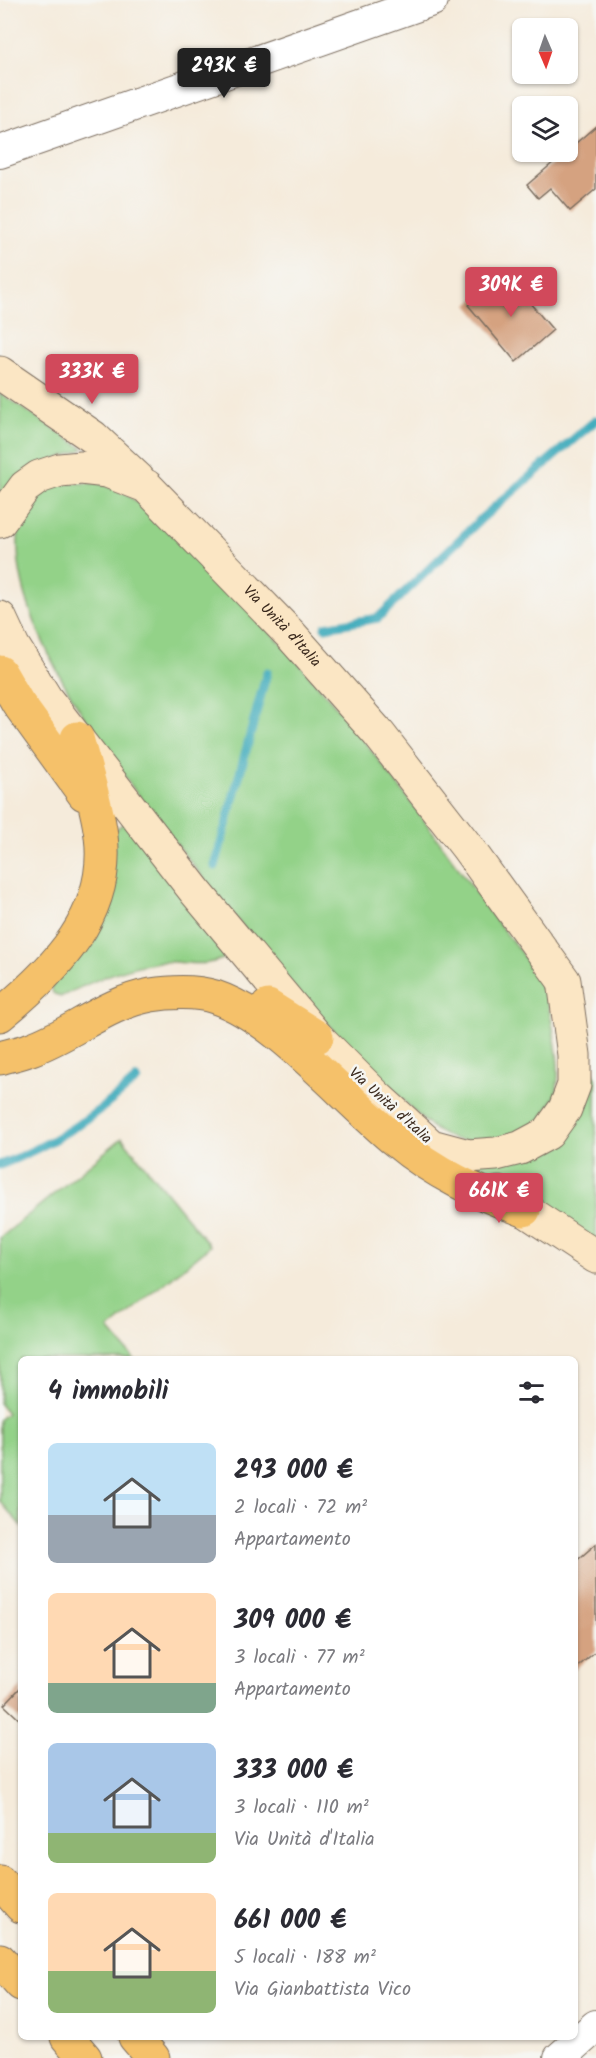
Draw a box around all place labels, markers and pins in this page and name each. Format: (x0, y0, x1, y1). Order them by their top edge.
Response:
pin: 293K € (175, 48, 273, 99)
pin: 309K € (462, 267, 560, 318)
pin: 333K € (43, 354, 141, 405)
pin: 661K € (450, 1173, 548, 1224)

